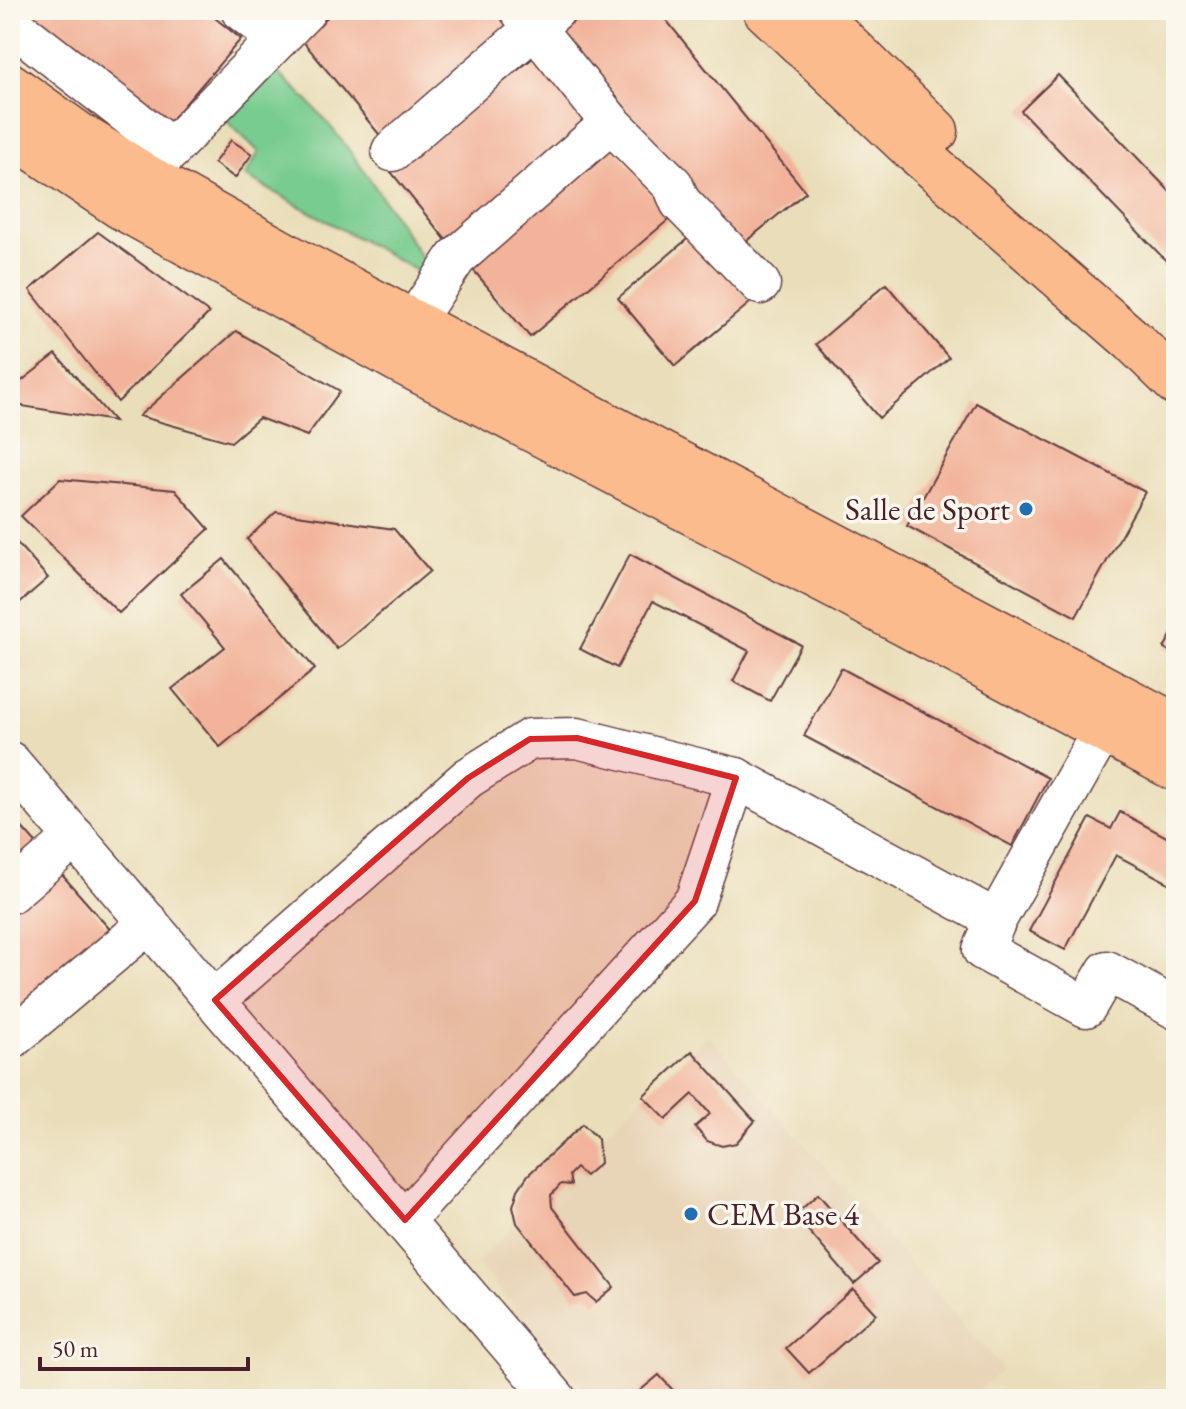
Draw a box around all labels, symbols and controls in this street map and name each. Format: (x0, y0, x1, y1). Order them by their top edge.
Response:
place label: Salle de Sport (845, 488, 1010, 530)
marker: Salle de Sport (1017, 500, 1035, 518)
place label: CEM Base 4 (707, 1193, 860, 1235)
marker: CEM Base 4 (682, 1205, 700, 1223)
scale bar (40, 1321, 248, 1371)
text: 50 m (52, 1333, 99, 1364)

